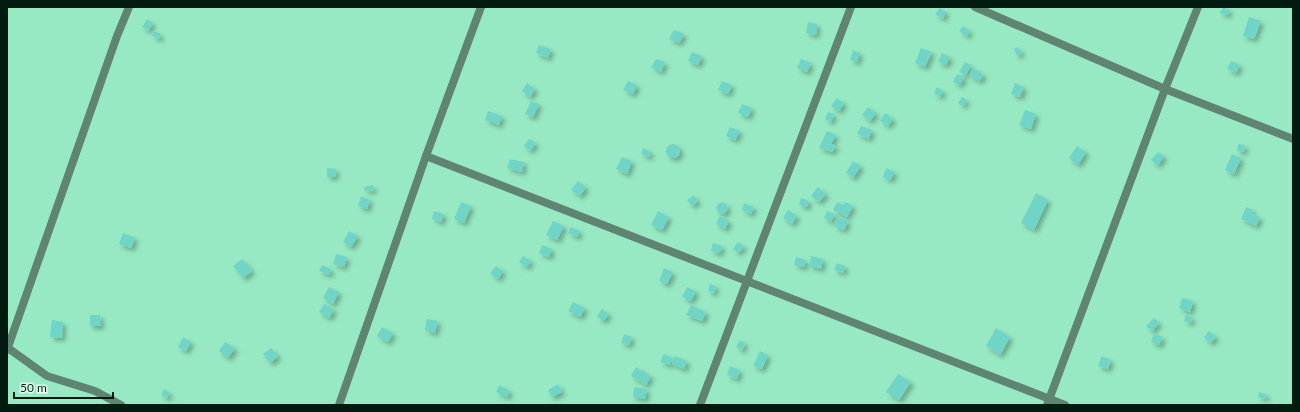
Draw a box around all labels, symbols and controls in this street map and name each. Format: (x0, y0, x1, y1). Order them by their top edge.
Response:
scale bar (14, 374, 113, 400)
text: 50 m (20, 380, 47, 395)

